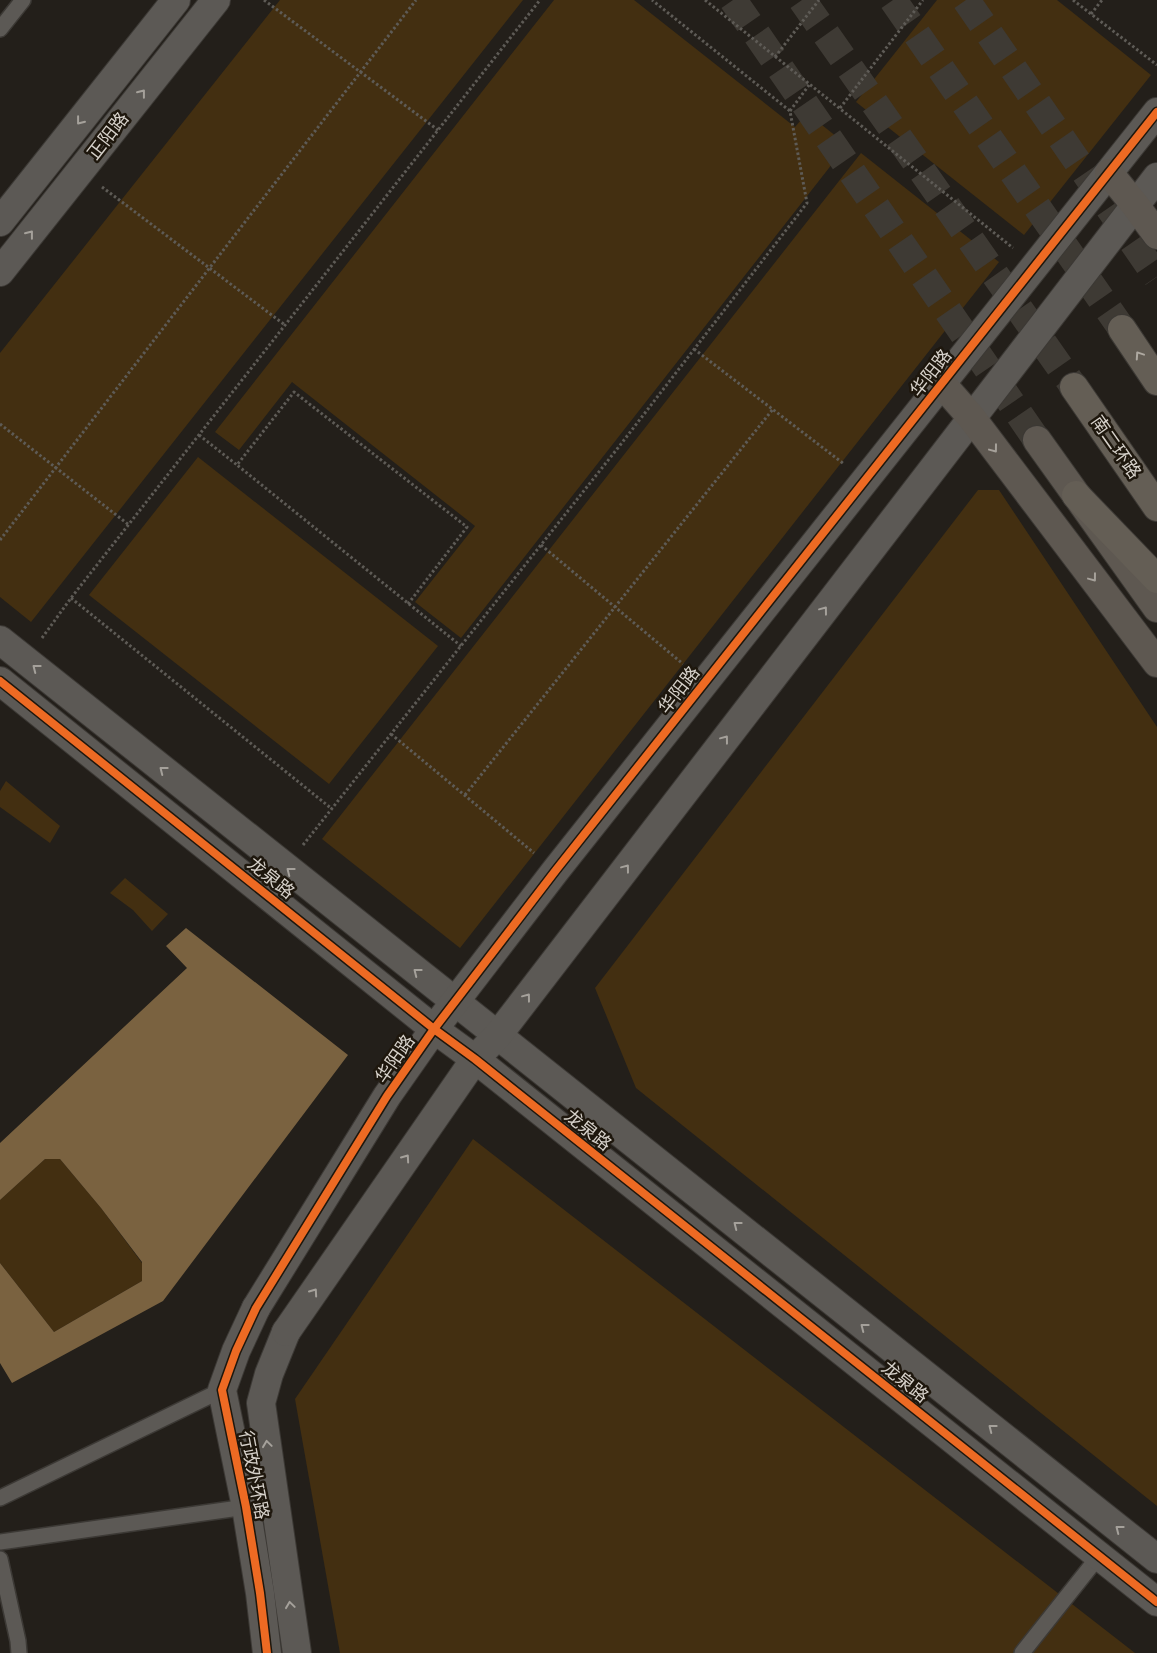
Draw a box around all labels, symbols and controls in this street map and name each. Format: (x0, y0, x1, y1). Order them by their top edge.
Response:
one-way arrow (137, 90, 145, 99)
street label: 正阳路 (81, 107, 135, 165)
one-way arrow (77, 115, 86, 124)
one-way arrow (25, 231, 33, 240)
street label: 华阳路 (904, 344, 958, 402)
one-way arrow (1136, 351, 1146, 360)
street label: 南二环路 (1085, 410, 1147, 484)
one-way arrow (989, 443, 997, 452)
one-way arrow (1087, 572, 1095, 581)
one-way arrow (818, 607, 826, 616)
street label: 华阳路 (652, 661, 706, 719)
one-way arrow (32, 665, 41, 674)
one-way arrow (719, 736, 727, 745)
one-way arrow (160, 767, 169, 775)
street label: 龙泉路 (242, 851, 300, 905)
one-way arrow (620, 864, 629, 874)
one-way arrow (287, 868, 296, 876)
one-way arrow (414, 969, 423, 977)
one-way arrow (521, 993, 530, 1003)
street label: 华阳路 (369, 1029, 421, 1089)
street label: 龙泉路 (559, 1103, 617, 1157)
one-way arrow (400, 1154, 410, 1163)
one-way arrow (734, 1223, 743, 1231)
one-way arrow (308, 1288, 317, 1297)
one-way arrow (861, 1324, 870, 1332)
street label: 龙泉路 (876, 1355, 934, 1409)
one-way arrow (988, 1424, 997, 1433)
street label: 行政外环路 (233, 1428, 275, 1522)
one-way arrow (262, 1439, 273, 1447)
one-way arrow (1116, 1526, 1125, 1534)
one-way arrow (285, 1600, 296, 1608)

